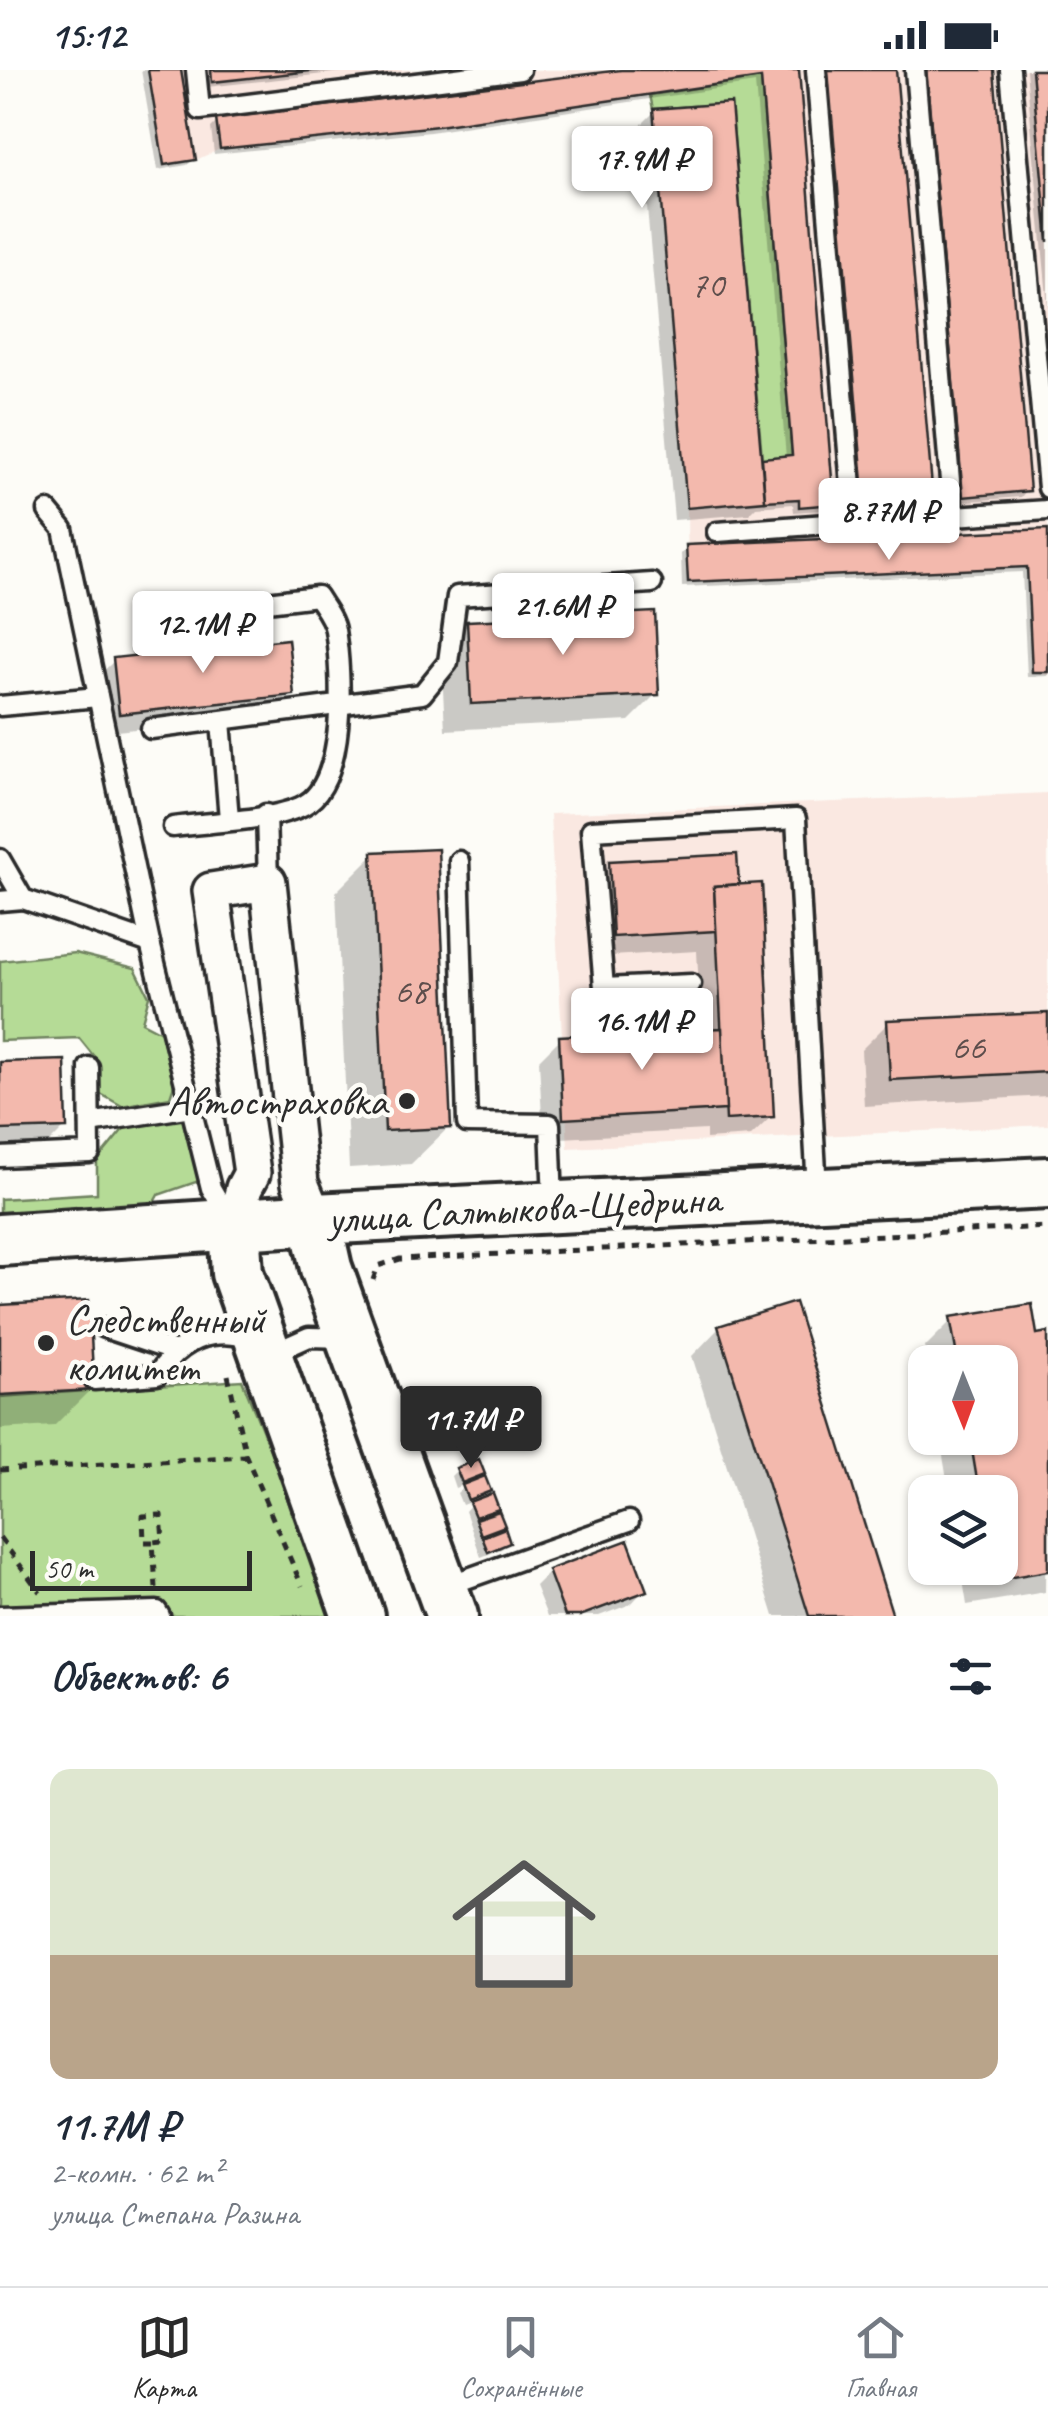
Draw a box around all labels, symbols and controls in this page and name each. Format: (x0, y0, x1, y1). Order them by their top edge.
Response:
text: 15:12 (50, 12, 125, 59)
pin: 17.9M ₽ (550, 126, 734, 211)
text: 17.9M ₽ (594, 138, 690, 179)
house number: 70 (690, 261, 727, 308)
pin: 8.77M ₽ (797, 478, 981, 563)
text: 8.77M ₽ (841, 490, 937, 531)
pin: 21.6M ₽ (471, 573, 655, 658)
text: 21.6M ₽ (514, 585, 612, 626)
pin: 12.1M ₽ (111, 591, 295, 676)
text: 12.1M ₽ (154, 603, 252, 644)
house number: 68 (394, 967, 432, 1014)
pin: 16.1M ₽ (550, 988, 734, 1073)
text: 16.1M ₽ (593, 1000, 691, 1041)
house number: 66 (951, 1023, 987, 1070)
place label: Автостраховка (167, 1075, 390, 1128)
marker: Автостраховка (396, 1090, 418, 1112)
street label: улица Салтыкова-Щедрина (323, 1172, 725, 1246)
place label: Следственный комитет (66, 1293, 268, 1394)
marker: Следственный комитет (35, 1332, 57, 1354)
north arrow (908, 1345, 1018, 1455)
map controls (908, 1345, 1018, 1585)
pin: 11.7M ₽ (379, 1386, 563, 1471)
text: 11.7M ₽ (422, 1398, 520, 1439)
button: layers (908, 1475, 1018, 1585)
scale bar (30, 1546, 252, 1590)
text: 50 m (45, 1551, 93, 1586)
icon: filters (943, 1649, 998, 1704)
text: Объектов: 6 (50, 1650, 227, 1703)
icon: home (434, 1834, 614, 2014)
text: 11.7M ₽ (50, 2099, 177, 2152)
text: 2-комн. · 62 m² (50, 2152, 222, 2193)
text: улица Степана Разина (50, 2193, 299, 2234)
tab: Карта (132, 2310, 196, 2405)
tab: Сохранённые (460, 2310, 582, 2405)
tab: Главная (846, 2310, 916, 2405)

